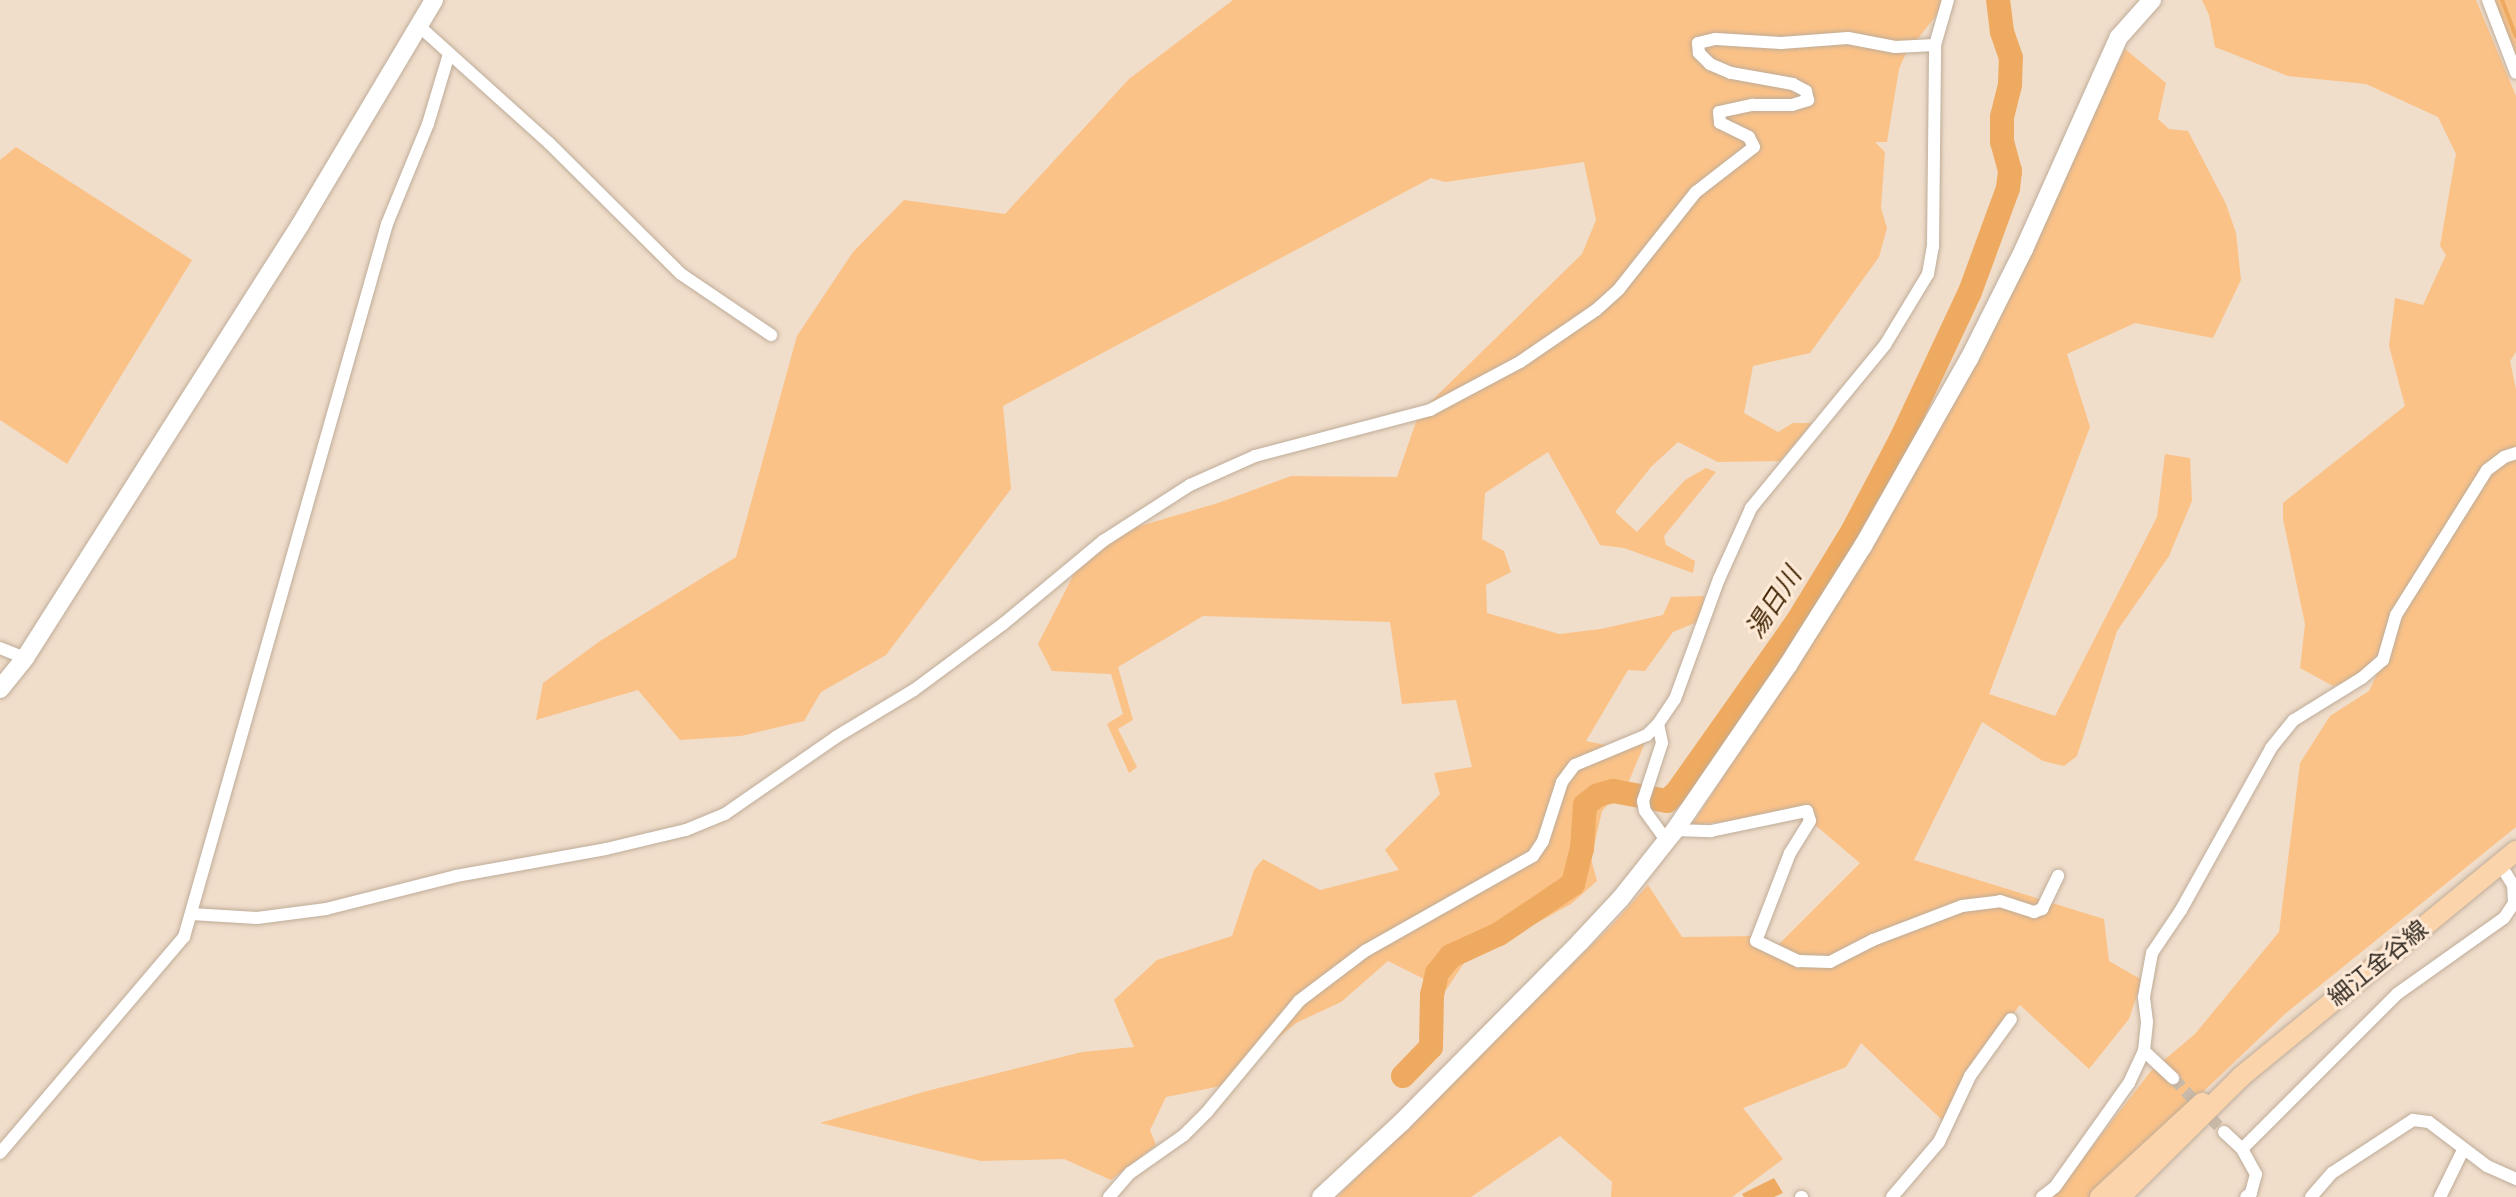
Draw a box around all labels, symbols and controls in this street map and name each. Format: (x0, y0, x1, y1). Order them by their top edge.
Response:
water label: 湯日川 (1740, 562, 1808, 644)
street label: 細江金谷線 (2322, 914, 2434, 1012)

